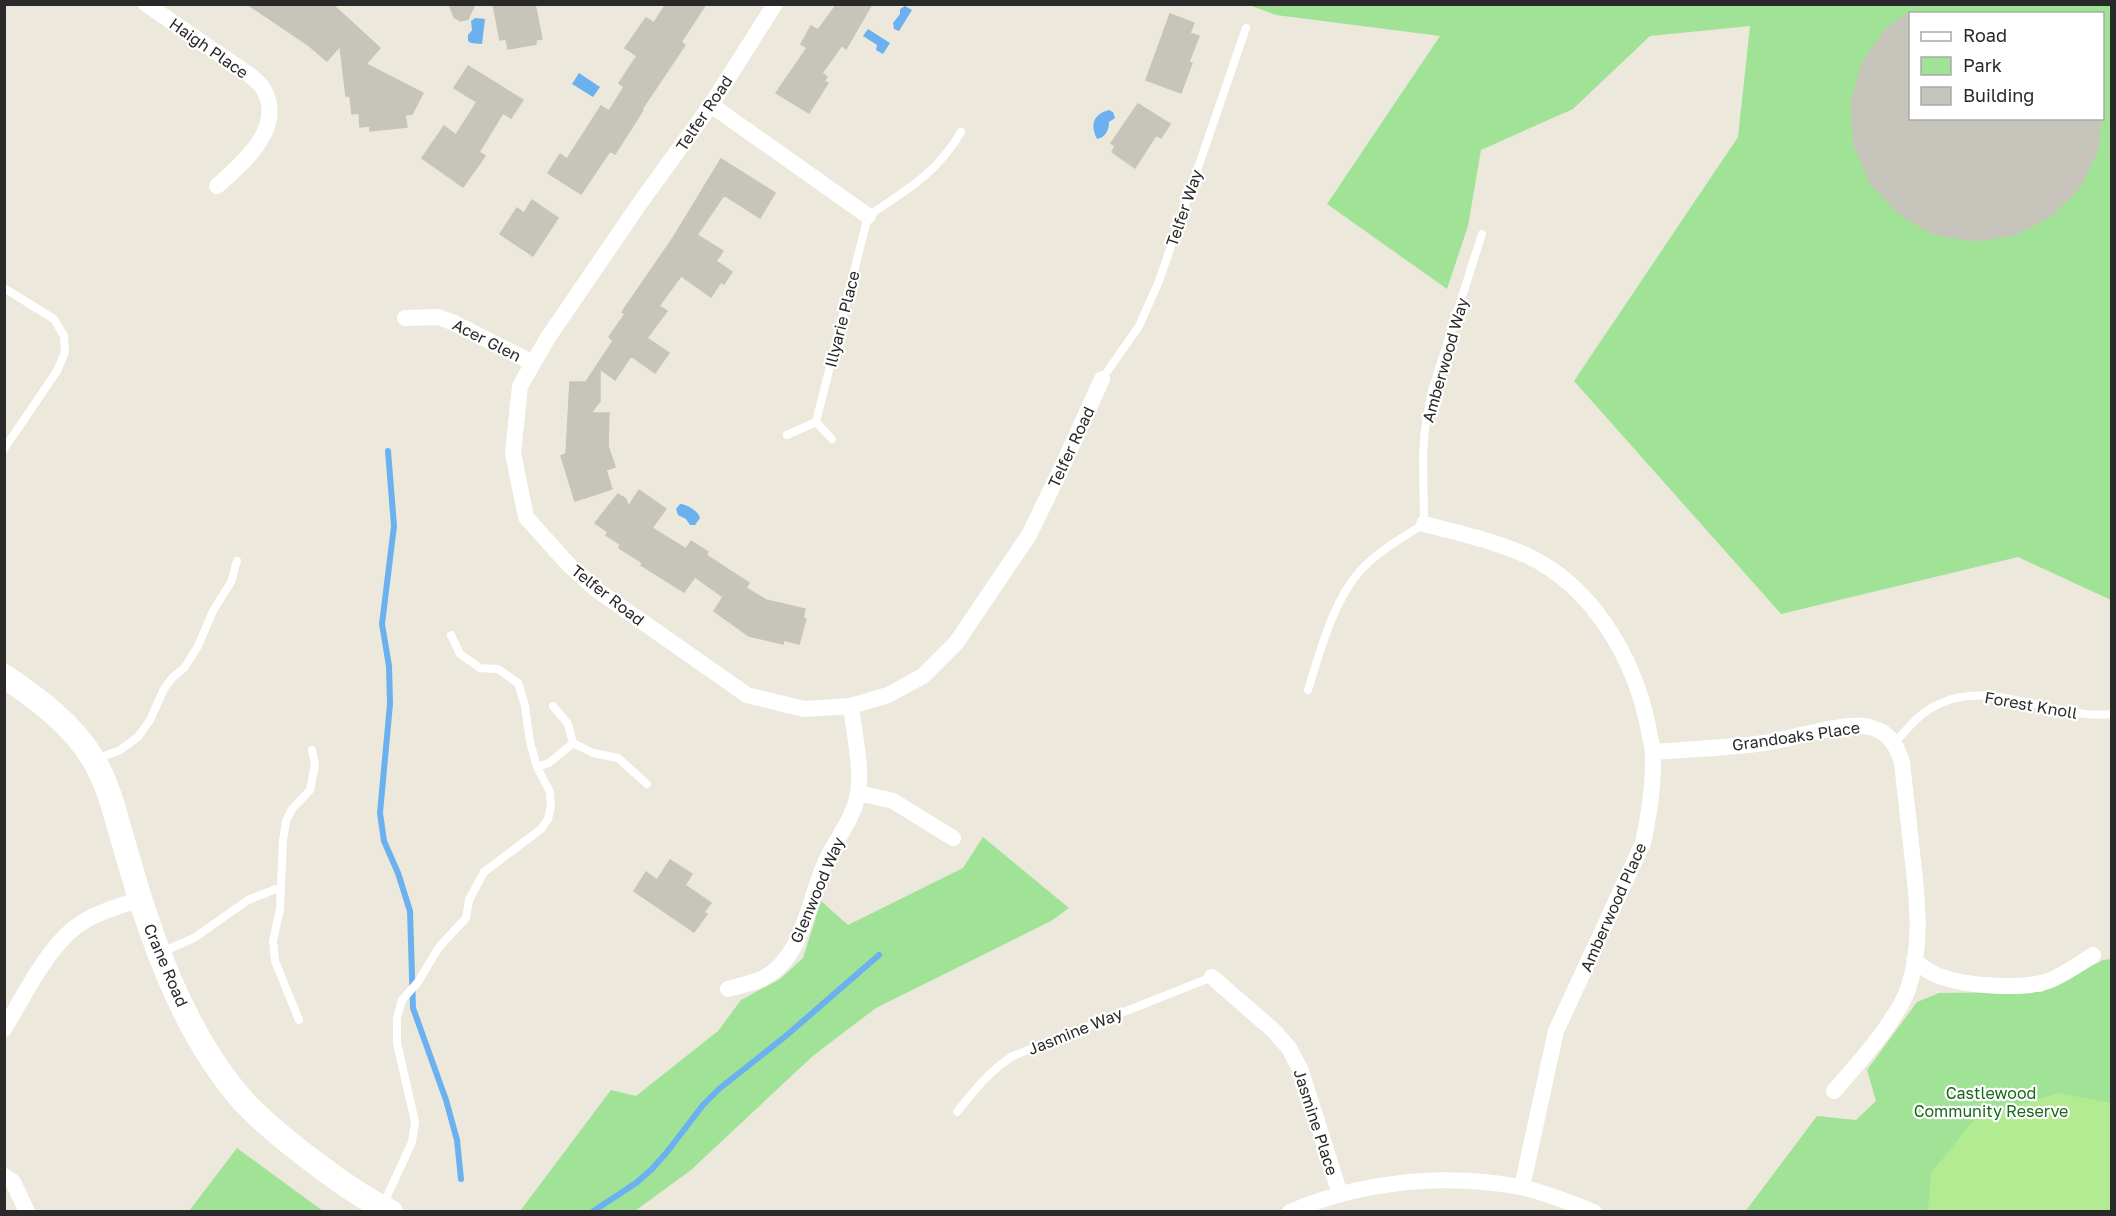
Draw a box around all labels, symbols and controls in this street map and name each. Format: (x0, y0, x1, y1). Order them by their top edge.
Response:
legend (1909, 12, 2104, 120)
street label: Haigh Place (166, 13, 252, 83)
text: Road (1963, 24, 2007, 46)
text: Park (1963, 54, 2002, 76)
street label: Telfer Road (671, 71, 737, 155)
text: Building (1963, 84, 2034, 106)
street label: Telfer Way (1161, 167, 1207, 249)
street label: Illyarie Place (820, 269, 864, 369)
street label: Amberwood Way (1418, 295, 1472, 425)
street label: Acer Glen (449, 314, 525, 366)
street label: Telfer Road (1044, 403, 1098, 491)
street label: Telfer Road (568, 560, 648, 630)
street label: Forest Knoll (1983, 687, 2079, 723)
street label: Grandoaks Place (1731, 717, 1861, 755)
street label: Glenwood Way (786, 834, 848, 946)
street label: Amberwood Place (1576, 839, 1650, 975)
street label: Crane Road (140, 920, 192, 1010)
street label: Jasmine Way (1025, 1003, 1125, 1059)
street label: Jasmine Place (1289, 1066, 1343, 1178)
park label: Castlewood Community Reserve (1914, 1083, 2068, 1121)

